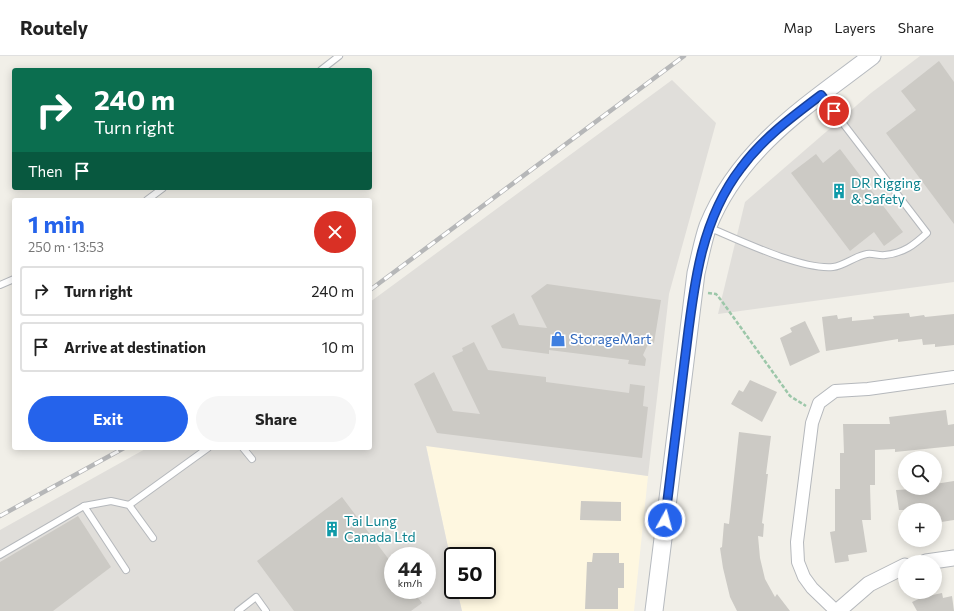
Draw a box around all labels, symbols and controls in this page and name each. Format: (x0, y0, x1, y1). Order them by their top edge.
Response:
text: Routely (20, 16, 88, 39)
text: Map (784, 19, 812, 36)
text: Layers (834, 19, 876, 36)
text: Share (898, 19, 934, 36)
text: 240 m (94, 82, 175, 116)
icon: right (28, 84, 80, 136)
pin (817, 94, 851, 128)
icon: arrive (823, 100, 845, 122)
text: Turn right (94, 116, 174, 138)
icon: arrive (71, 160, 93, 182)
text: Then (28, 162, 63, 180)
place label: DR Rigging & Safety (851, 174, 921, 207)
building icon: DR Rigging & Safety (830, 182, 848, 200)
text: 1 min (28, 209, 85, 238)
button: close (314, 211, 356, 253)
text: 250 m · 13:53 (28, 239, 104, 255)
icon: right (30, 280, 52, 302)
text: Turn right (64, 282, 133, 300)
text: 240 m (311, 282, 354, 300)
shop icon: StorageMart (549, 330, 567, 348)
place label: StorageMart (570, 330, 652, 347)
icon: arrive (30, 336, 52, 358)
text: Arrive at destination (64, 338, 206, 356)
text: 10 m (322, 338, 354, 356)
button: Exit (28, 396, 188, 442)
button: Share (196, 396, 356, 442)
map controls (898, 451, 942, 599)
button: search (898, 451, 942, 495)
position arrow (644, 499, 686, 541)
button: + (898, 503, 942, 547)
place label: Tai Lung Canada Ltd (344, 512, 416, 545)
building icon: Tai Lung Canada Ltd (323, 520, 341, 538)
speed limit sign: 50 (444, 547, 496, 599)
button: − (898, 555, 942, 599)
text: 44 (398, 556, 422, 580)
text: km/h (398, 577, 422, 589)

